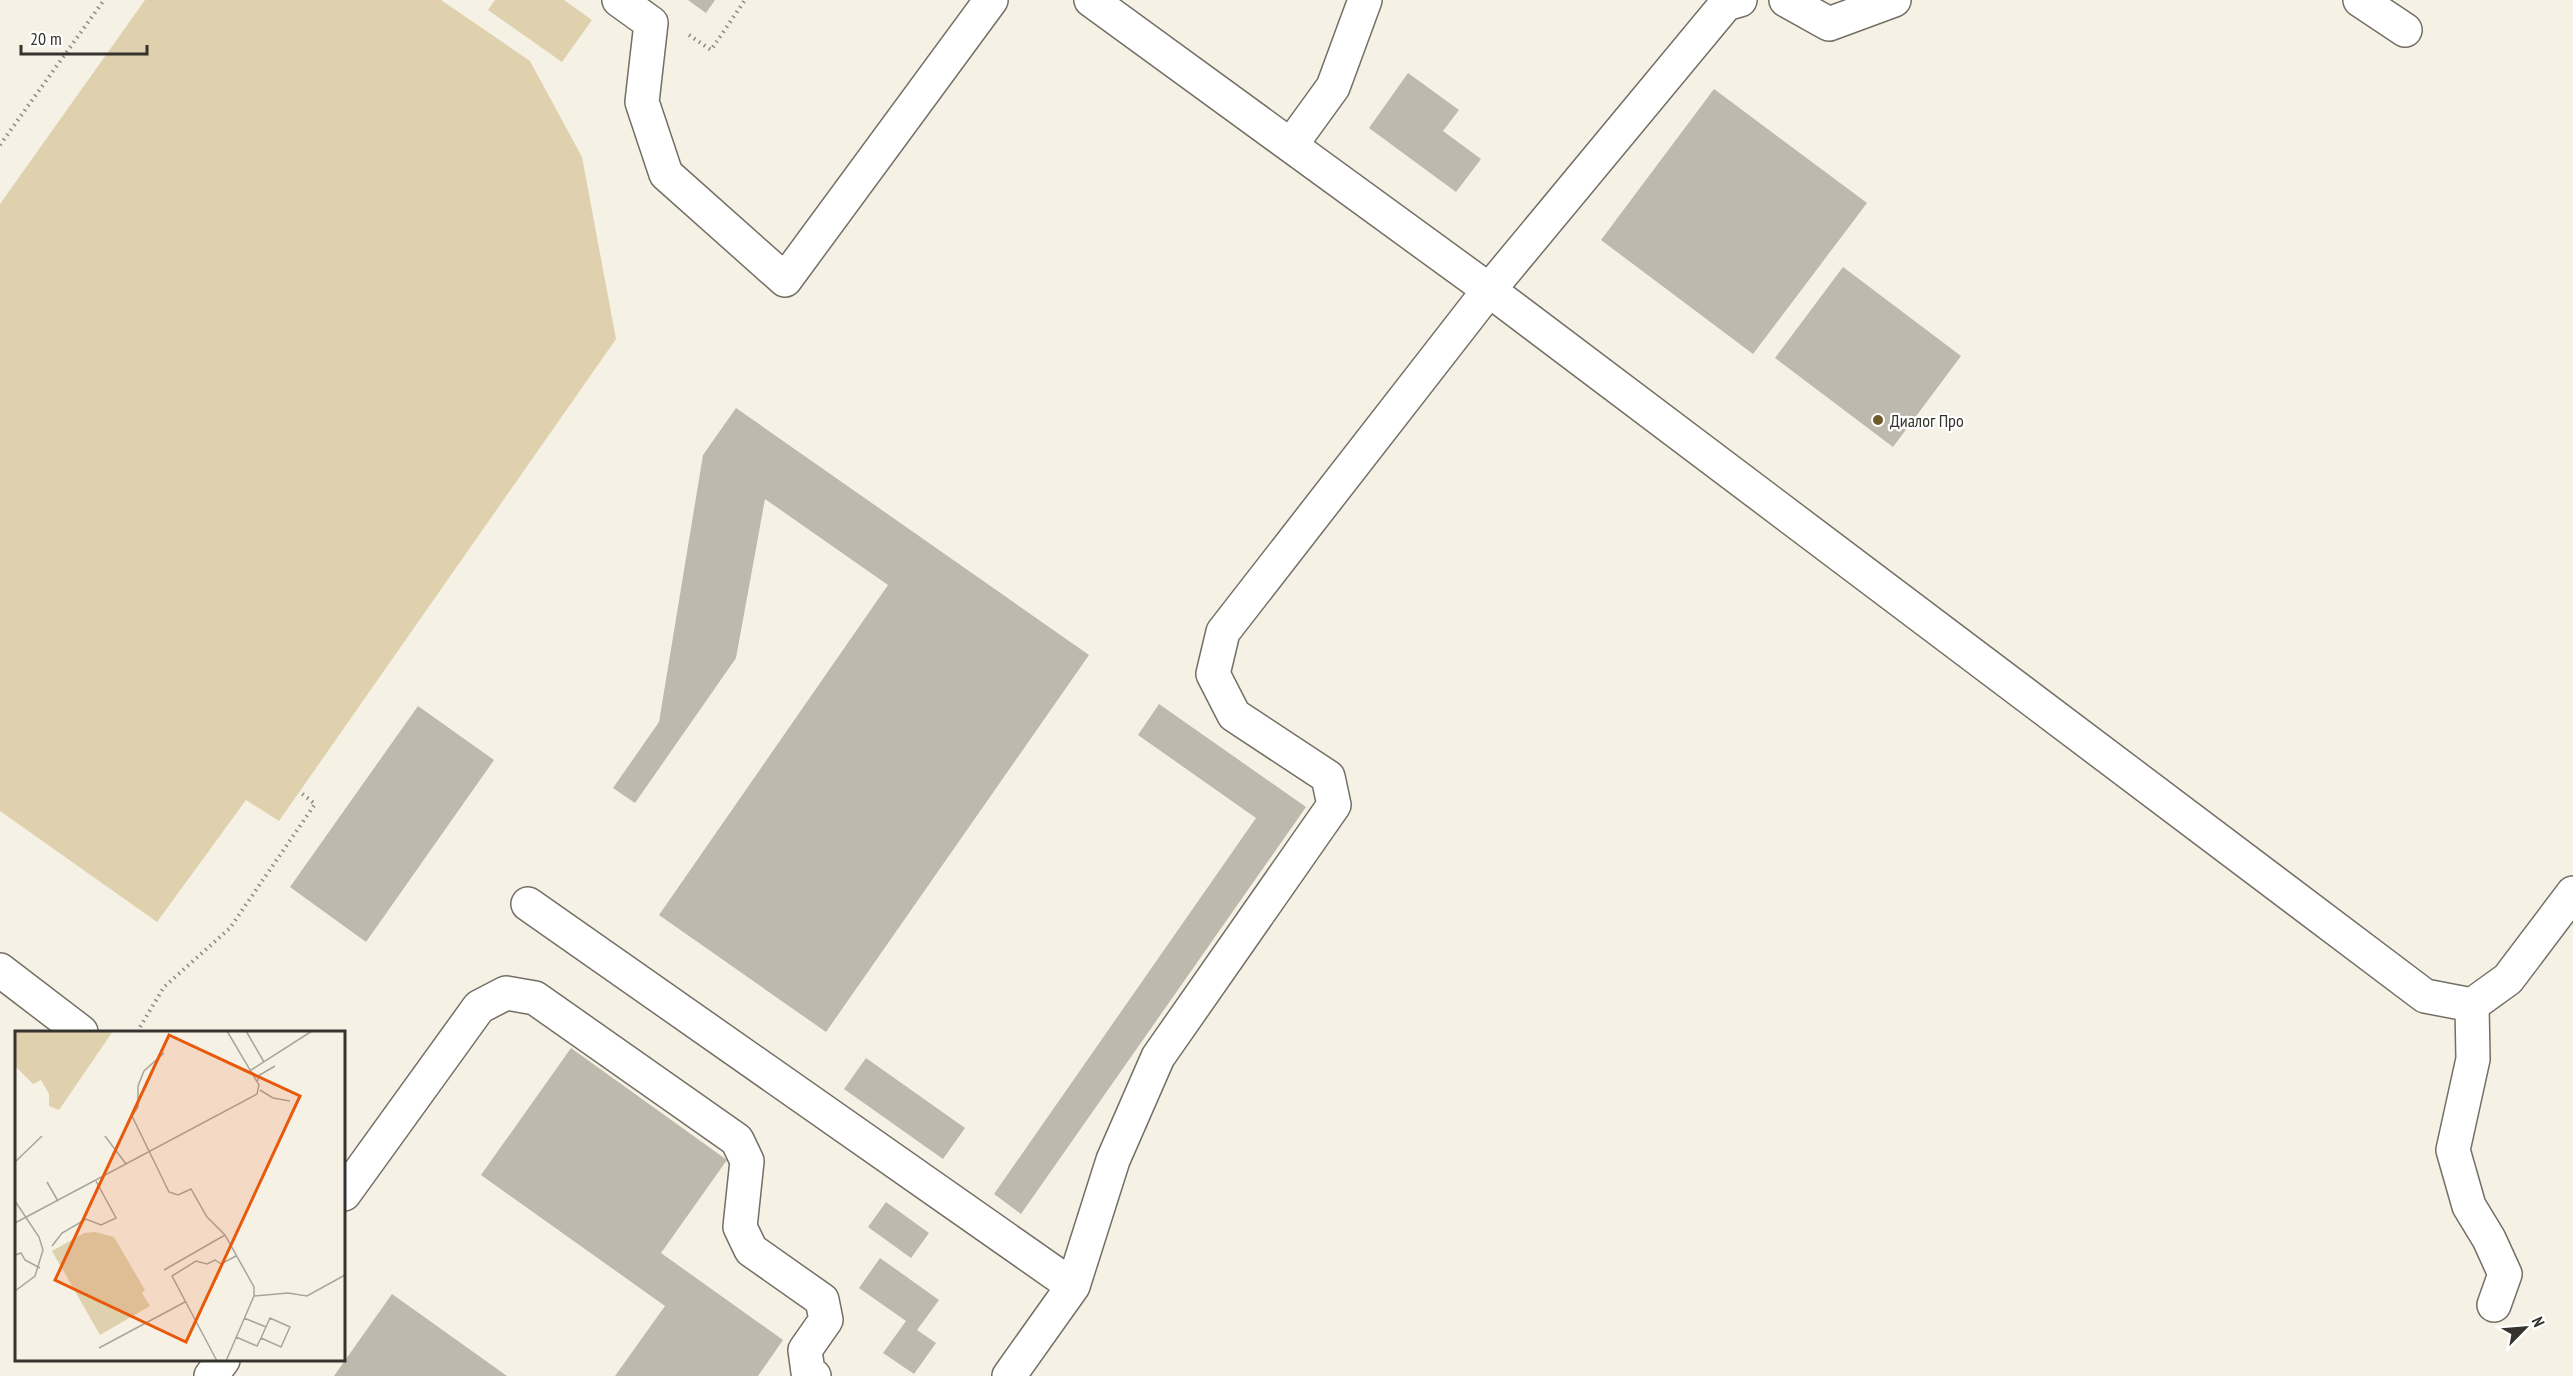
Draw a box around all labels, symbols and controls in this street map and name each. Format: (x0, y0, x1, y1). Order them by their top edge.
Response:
scale bar (21, 18, 147, 56)
text: 20 m (30, 27, 62, 50)
place label: Диалог Про (1890, 409, 1964, 432)
marker: Диалог Про (1871, 413, 1885, 427)
inset map (15, 1031, 345, 1361)
north arrow (2495, 1298, 2555, 1358)
text: N (2528, 1314, 2549, 1330)

